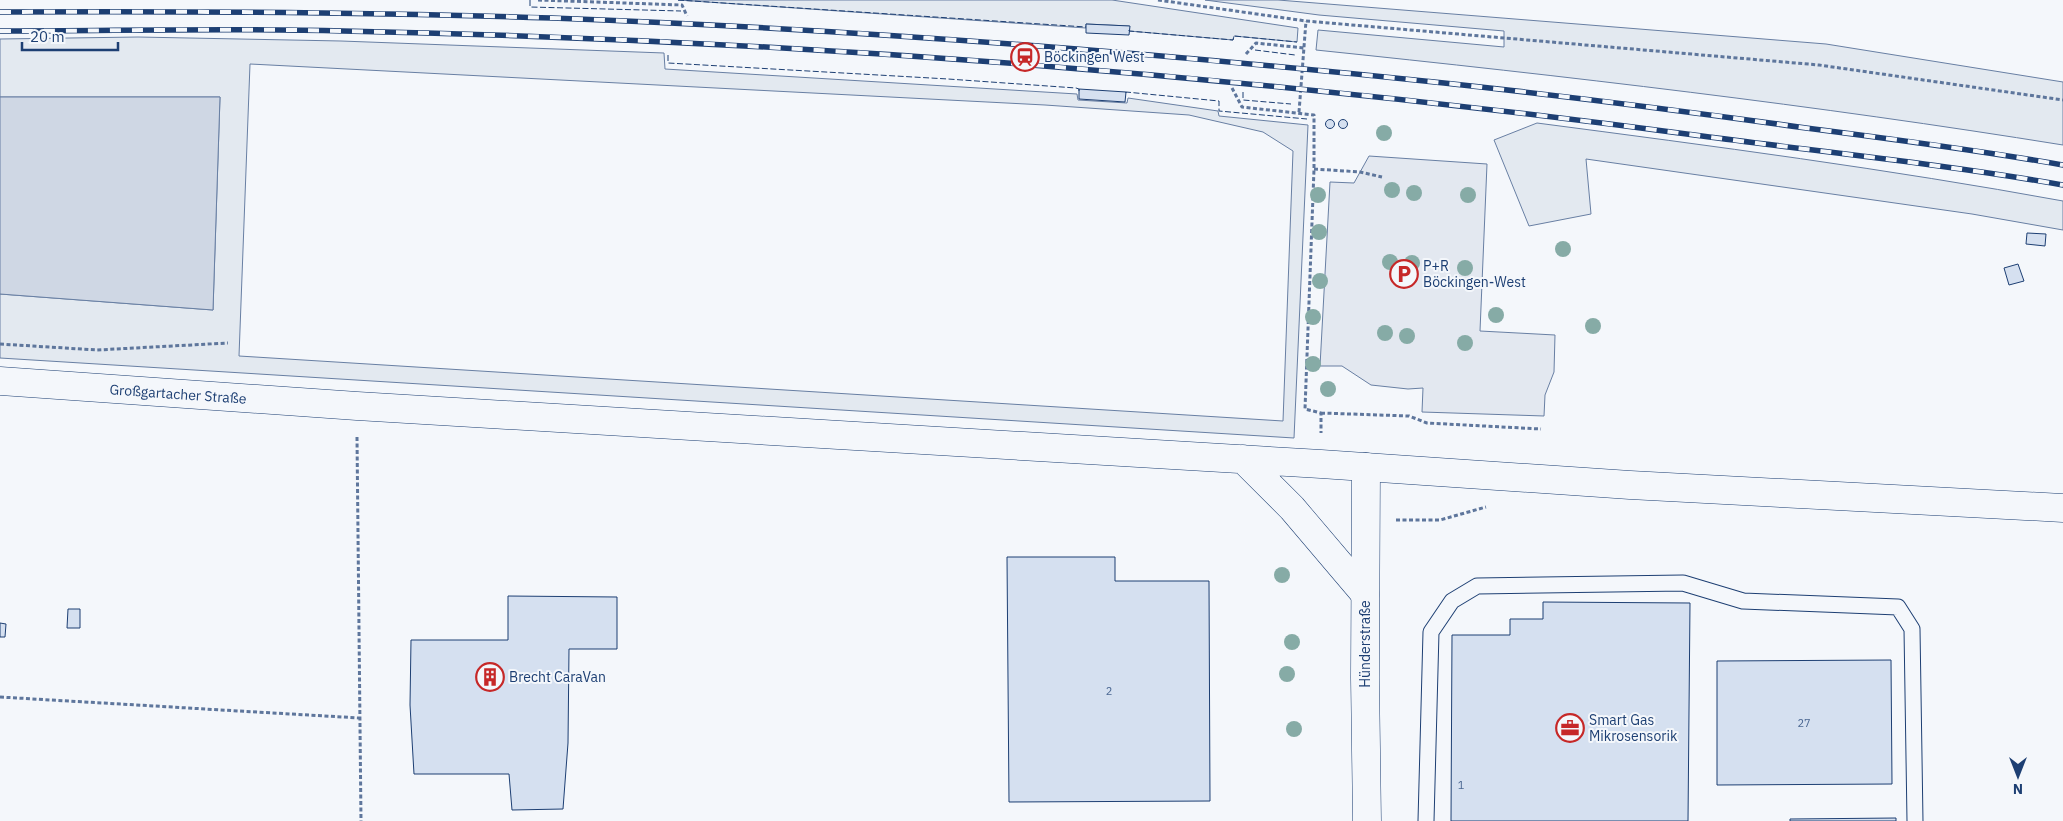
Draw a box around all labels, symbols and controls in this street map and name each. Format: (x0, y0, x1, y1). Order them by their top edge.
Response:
scale bar (22, 20, 119, 52)
text: 20 m (30, 27, 65, 46)
station icon: Böckingen West (1010, 42, 1040, 72)
place label: Böckingen West (1044, 48, 1145, 66)
place label: P+R Böckingen-West (1423, 257, 1526, 291)
parking icon: P+R Böckingen-West (1389, 259, 1419, 289)
street label: Großgartacher Straße (109, 380, 247, 408)
street label: Hünderstraße (1356, 600, 1374, 688)
building icon: Brecht CaraVan (475, 662, 505, 692)
place label: Brecht CaraVan (509, 668, 606, 686)
house number: 2 (1106, 684, 1112, 698)
place label: Smart Gas Mikrosensorik (1589, 711, 1678, 745)
office icon: Smart Gas Mikrosensorik (1555, 713, 1585, 743)
house number: 27 (1797, 716, 1811, 730)
north arrow (1993, 751, 2043, 801)
house number: 1 (1458, 778, 1465, 792)
text: N (2013, 780, 2023, 798)

